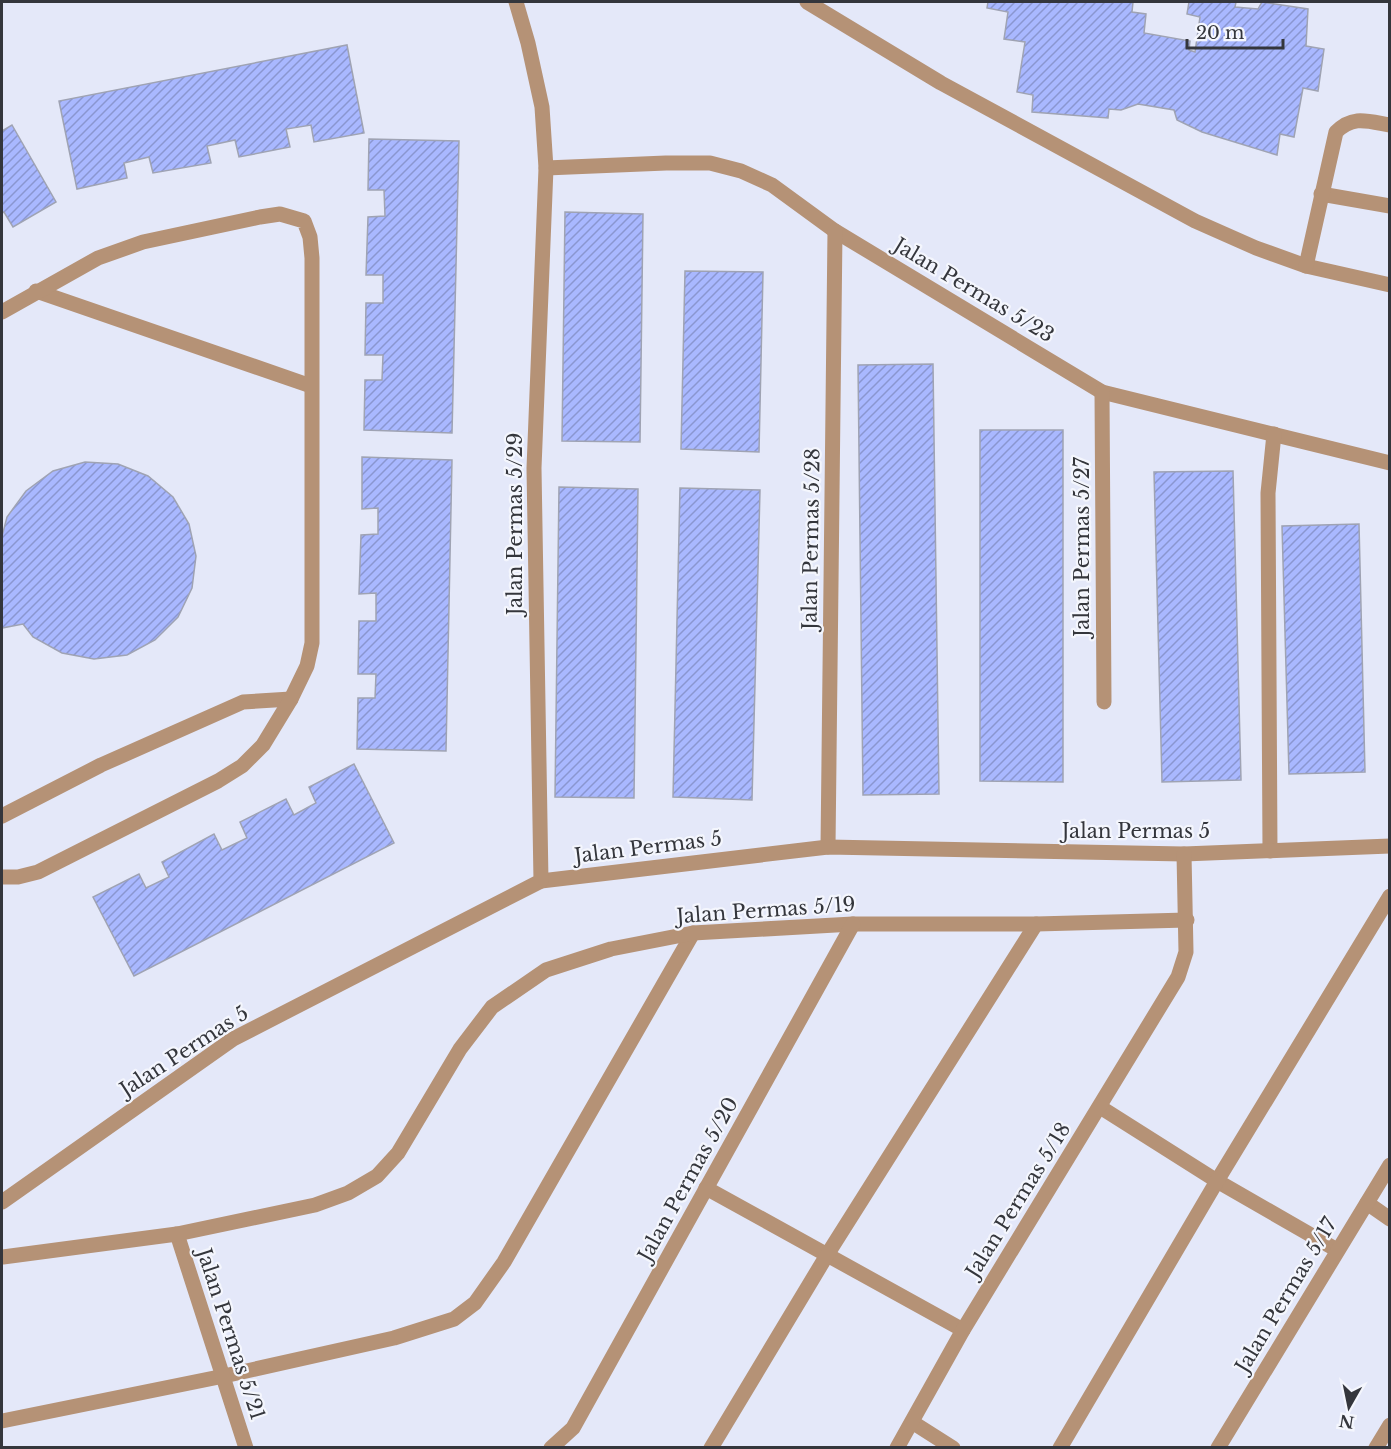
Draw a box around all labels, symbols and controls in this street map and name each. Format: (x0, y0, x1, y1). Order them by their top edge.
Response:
scale bar (1187, 12, 1283, 50)
text: 20 m (1196, 22, 1244, 44)
street label: Jalan Permas 5/23 (887, 231, 1058, 347)
street label: Jalan Permas 5/29 (503, 433, 527, 618)
street label: Jalan Permas 5/28 (797, 448, 825, 633)
street label: Jalan Permas 5/27 (1070, 456, 1094, 640)
street label: Jalan Permas 5 (1059, 819, 1210, 843)
street label: Jalan Permas 5 (570, 826, 723, 868)
street label: Jalan Permas 5/19 (673, 892, 856, 928)
street label: Jalan Permas 5 (113, 1001, 253, 1103)
street label: Jalan Permas 5/20 (631, 1093, 743, 1268)
street label: Jalan Permas 5/18 (959, 1118, 1075, 1285)
street label: Jalan Permas 5/17 (1229, 1212, 1342, 1379)
street label: Jalan Permas 5/21 (191, 1242, 270, 1423)
north arrow (1319, 1377, 1379, 1437)
text: N (1338, 1411, 1356, 1433)

